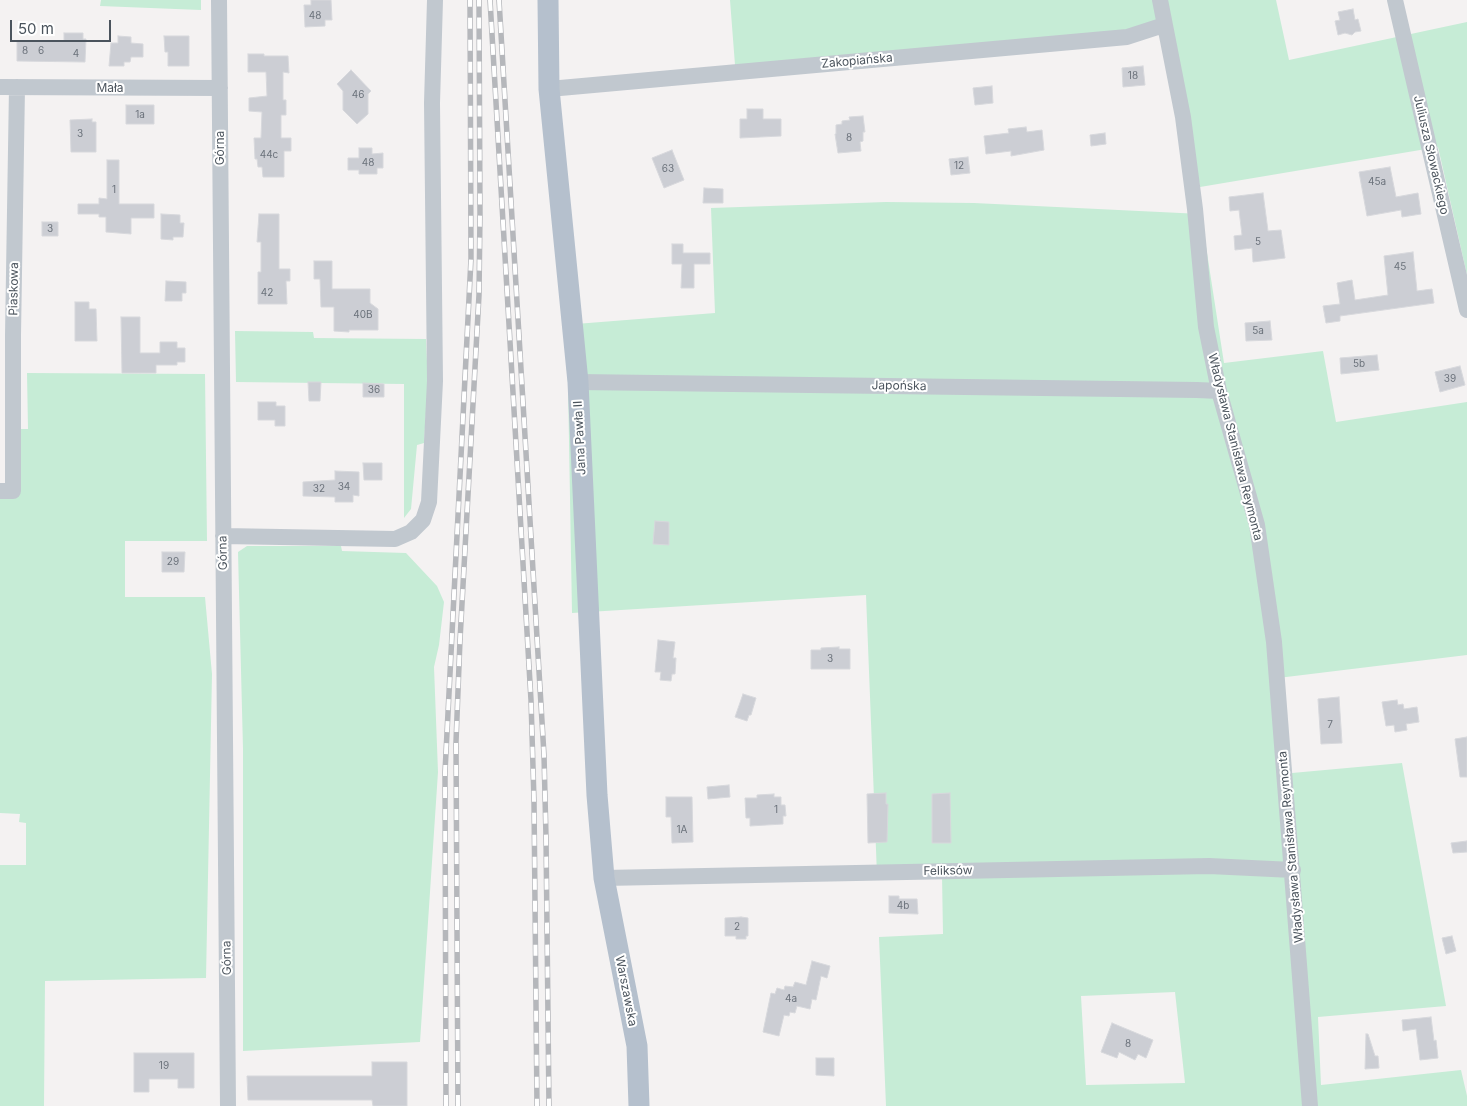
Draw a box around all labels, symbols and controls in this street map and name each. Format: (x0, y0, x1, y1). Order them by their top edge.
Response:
scale bar (12, 10, 114, 42)
house number: 48 (309, 10, 321, 22)
text: 50 m (18, 19, 54, 38)
house number: 8 (22, 45, 28, 57)
house number: 6 (38, 45, 44, 57)
house number: 4 (73, 48, 79, 60)
street label: Zakopiańska (821, 51, 893, 71)
house number: 18 (1128, 70, 1138, 82)
street label: Mała (96, 81, 124, 95)
house number: 46 (352, 89, 364, 101)
street label: Juliusza Słowackiego (1410, 94, 1452, 216)
house number: 1a (135, 109, 145, 121)
house number: 3 (77, 128, 83, 140)
street label: Górna (213, 131, 227, 165)
house number: 8 (846, 132, 852, 144)
house number: 44c (260, 149, 278, 161)
house number: 48 (362, 157, 374, 169)
house number: 12 (954, 160, 964, 172)
house number: 63 (662, 163, 674, 175)
house number: 45a (1368, 176, 1386, 188)
house number: 1 (112, 184, 116, 196)
house number: 3 (47, 223, 53, 235)
house number: 5 (1255, 236, 1261, 248)
house number: 45 (1394, 261, 1406, 273)
street label: Piaskowa (6, 262, 22, 316)
house number: 42 (261, 287, 273, 299)
house number: 40B (353, 309, 373, 321)
house number: 5a (1252, 325, 1264, 337)
street label: Władysława Stanisława Reymonta (1205, 352, 1265, 542)
house number: 5b (1353, 358, 1365, 370)
house number: 39 (1444, 373, 1456, 385)
street label: Japońska (871, 378, 927, 394)
house number: 36 (368, 384, 380, 396)
street label: Jana Pawła II (571, 400, 589, 476)
house number: 34 (338, 481, 350, 493)
house number: 32 (313, 483, 325, 495)
street label: Górna (215, 536, 231, 570)
house number: 29 (167, 556, 179, 568)
house number: 3 (827, 653, 833, 665)
house number: 7 (1327, 719, 1333, 731)
street label: Władysława Stanisława Reymonta (1275, 751, 1307, 943)
house number: 1 (774, 804, 778, 816)
house number: 1A (677, 824, 687, 836)
street label: Feliksów (923, 863, 973, 879)
house number: 4b (897, 900, 909, 912)
house number: 2 (734, 921, 740, 933)
street label: Górna (219, 941, 235, 975)
street label: Warszawska (612, 954, 640, 1028)
house number: 4a (785, 993, 797, 1005)
house number: 8 (1125, 1038, 1131, 1050)
house number: 19 (159, 1060, 169, 1072)

